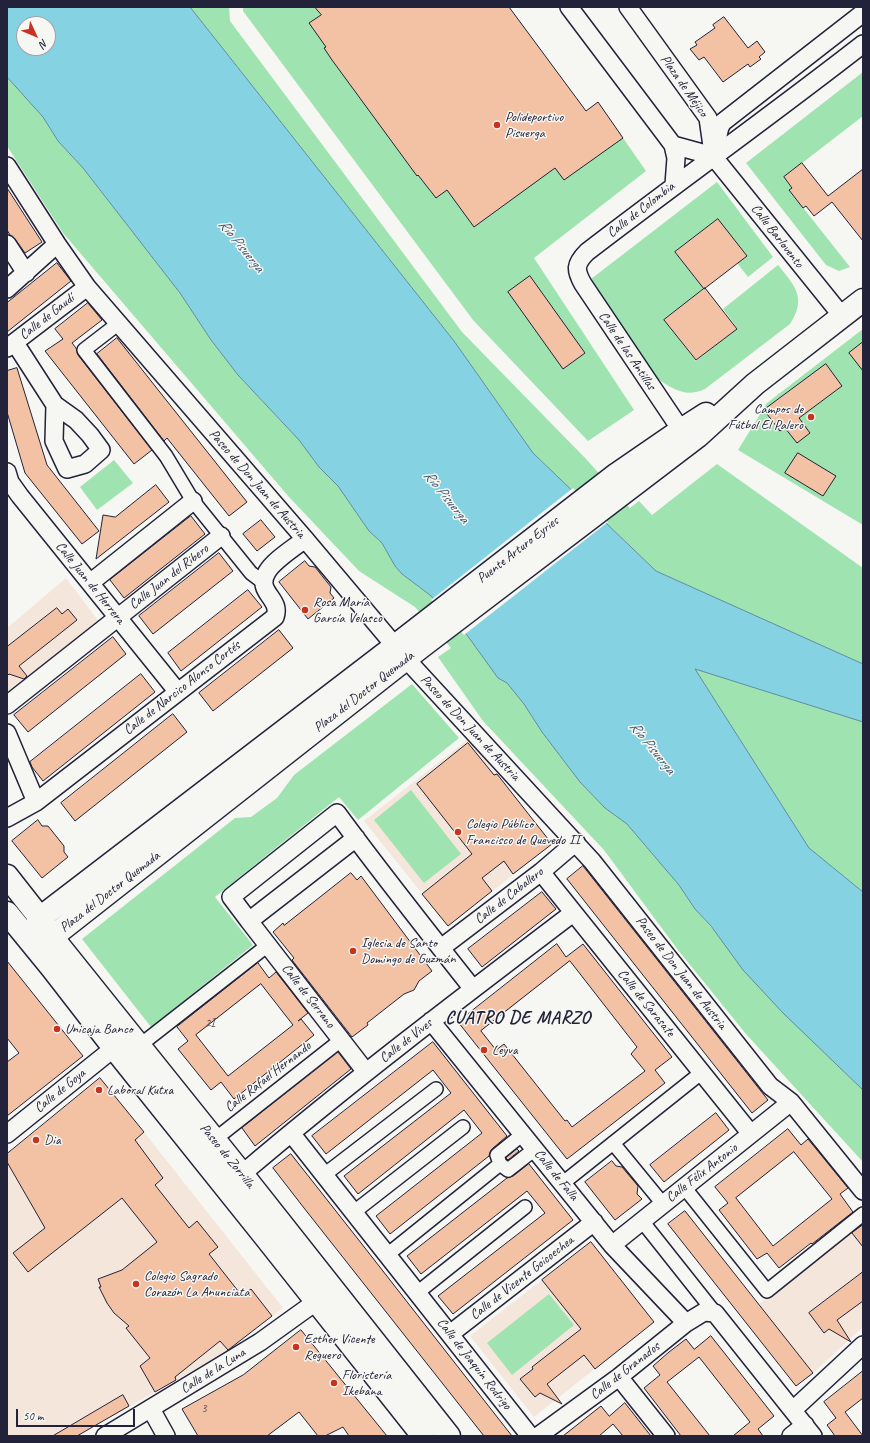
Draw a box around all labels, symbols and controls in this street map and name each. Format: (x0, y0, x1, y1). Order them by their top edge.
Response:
north arrow (16, 16, 56, 56)
text: N (37, 36, 51, 51)
street label: Plaza de Méjico (656, 52, 712, 120)
place label: Polideportivo Pisuerga (505, 109, 563, 142)
marker: Polideportivo Pisuerga (492, 120, 502, 130)
street label: Calle de Colombia (604, 178, 678, 242)
street label: Calle Barlovento (747, 201, 807, 271)
water label: Río Pisuerga (214, 216, 268, 276)
street label: Calle de Gaudí (16, 290, 78, 344)
street label: Calle de las Antillas (595, 309, 659, 393)
place label: Campos de Fútbol El Palero (728, 401, 803, 434)
marker: Campos de Fútbol El Palero (806, 412, 816, 422)
street label: Paseo de Don Juan de Austria (205, 426, 309, 542)
water label: Río Pisuerga (419, 467, 473, 527)
street label: Puente Arturo Eyries (474, 513, 562, 587)
street label: Calle Juan de Herrera (52, 538, 128, 628)
street label: Calle Juan del Ribero (126, 541, 212, 613)
place label: Rosa María García Velasco (313, 594, 382, 626)
marker: Rosa María García Velasco (300, 605, 310, 615)
street label: Calle de Narciso Alonso Cortés (120, 637, 244, 739)
street label: Plaza del Doctor Quemada (311, 648, 417, 736)
street label: Paseo de Don Juan de Austria (417, 672, 523, 784)
water label: Río Pisuerga (625, 718, 679, 778)
place label: Colegio Público Francisco de Quevedo II (466, 816, 580, 848)
marker: Colegio Público Francisco de Quevedo II (453, 827, 463, 837)
street label: Plaza del Doctor Quemada (57, 848, 163, 936)
street label: Calle de Caballero (471, 864, 547, 928)
street label: Paseo de Don Juan de Austria (632, 913, 730, 1033)
place label: Iglesia de Santo Domingo de Guzmán (361, 935, 455, 968)
marker: Iglesia de Santo Domingo de Guzmán (348, 946, 358, 956)
street label: Calle de Serrano (278, 961, 338, 1031)
street label: Calle de Sarasate (614, 966, 678, 1040)
district label: CUATRO DE MARZO (446, 1007, 590, 1029)
street label: Calle de Vives (376, 1015, 436, 1067)
house number: 2I (205, 1017, 215, 1031)
place label: Unicaja Banco (65, 1021, 133, 1037)
marker: Unicaja Banco (52, 1024, 62, 1034)
street label: Calle Rafael Hernando (221, 1038, 315, 1116)
place label: Leyva (492, 1042, 518, 1058)
marker: Leyva (479, 1045, 489, 1055)
street label: Calle de Goya (31, 1065, 89, 1117)
place label: Laboral Kutxa (107, 1082, 173, 1098)
marker: Laboral Kutxa (94, 1085, 104, 1095)
street label: Paseo de Zorrilla (196, 1120, 258, 1192)
place label: Dia (44, 1132, 61, 1148)
marker: Dia (31, 1135, 41, 1145)
street label: Calle Félix Antonio (663, 1140, 741, 1206)
street label: Calle de Falla (530, 1146, 582, 1204)
street label: Calle de Vicente Goicoechea (467, 1232, 577, 1324)
place label: Colegio Sagrado Corazón La Anunciata (144, 1268, 250, 1300)
marker: Colegio Sagrado Corazón La Anunciata (131, 1279, 141, 1289)
street label: Calle de Joaquín Rodrigo (433, 1315, 515, 1413)
place label: Esther Vicente Reguero (304, 1331, 375, 1364)
street label: Calle de Granados (587, 1339, 663, 1403)
marker: Esther Vicente Reguero (291, 1342, 301, 1352)
street label: Calle de la Luna (178, 1344, 248, 1398)
place label: Floristería Ikebana (342, 1367, 391, 1400)
marker: Floristería Ikebana (329, 1378, 339, 1388)
scale bar (18, 1401, 137, 1427)
house number: 3 (201, 1402, 207, 1416)
text: 50 m (23, 1408, 43, 1424)

